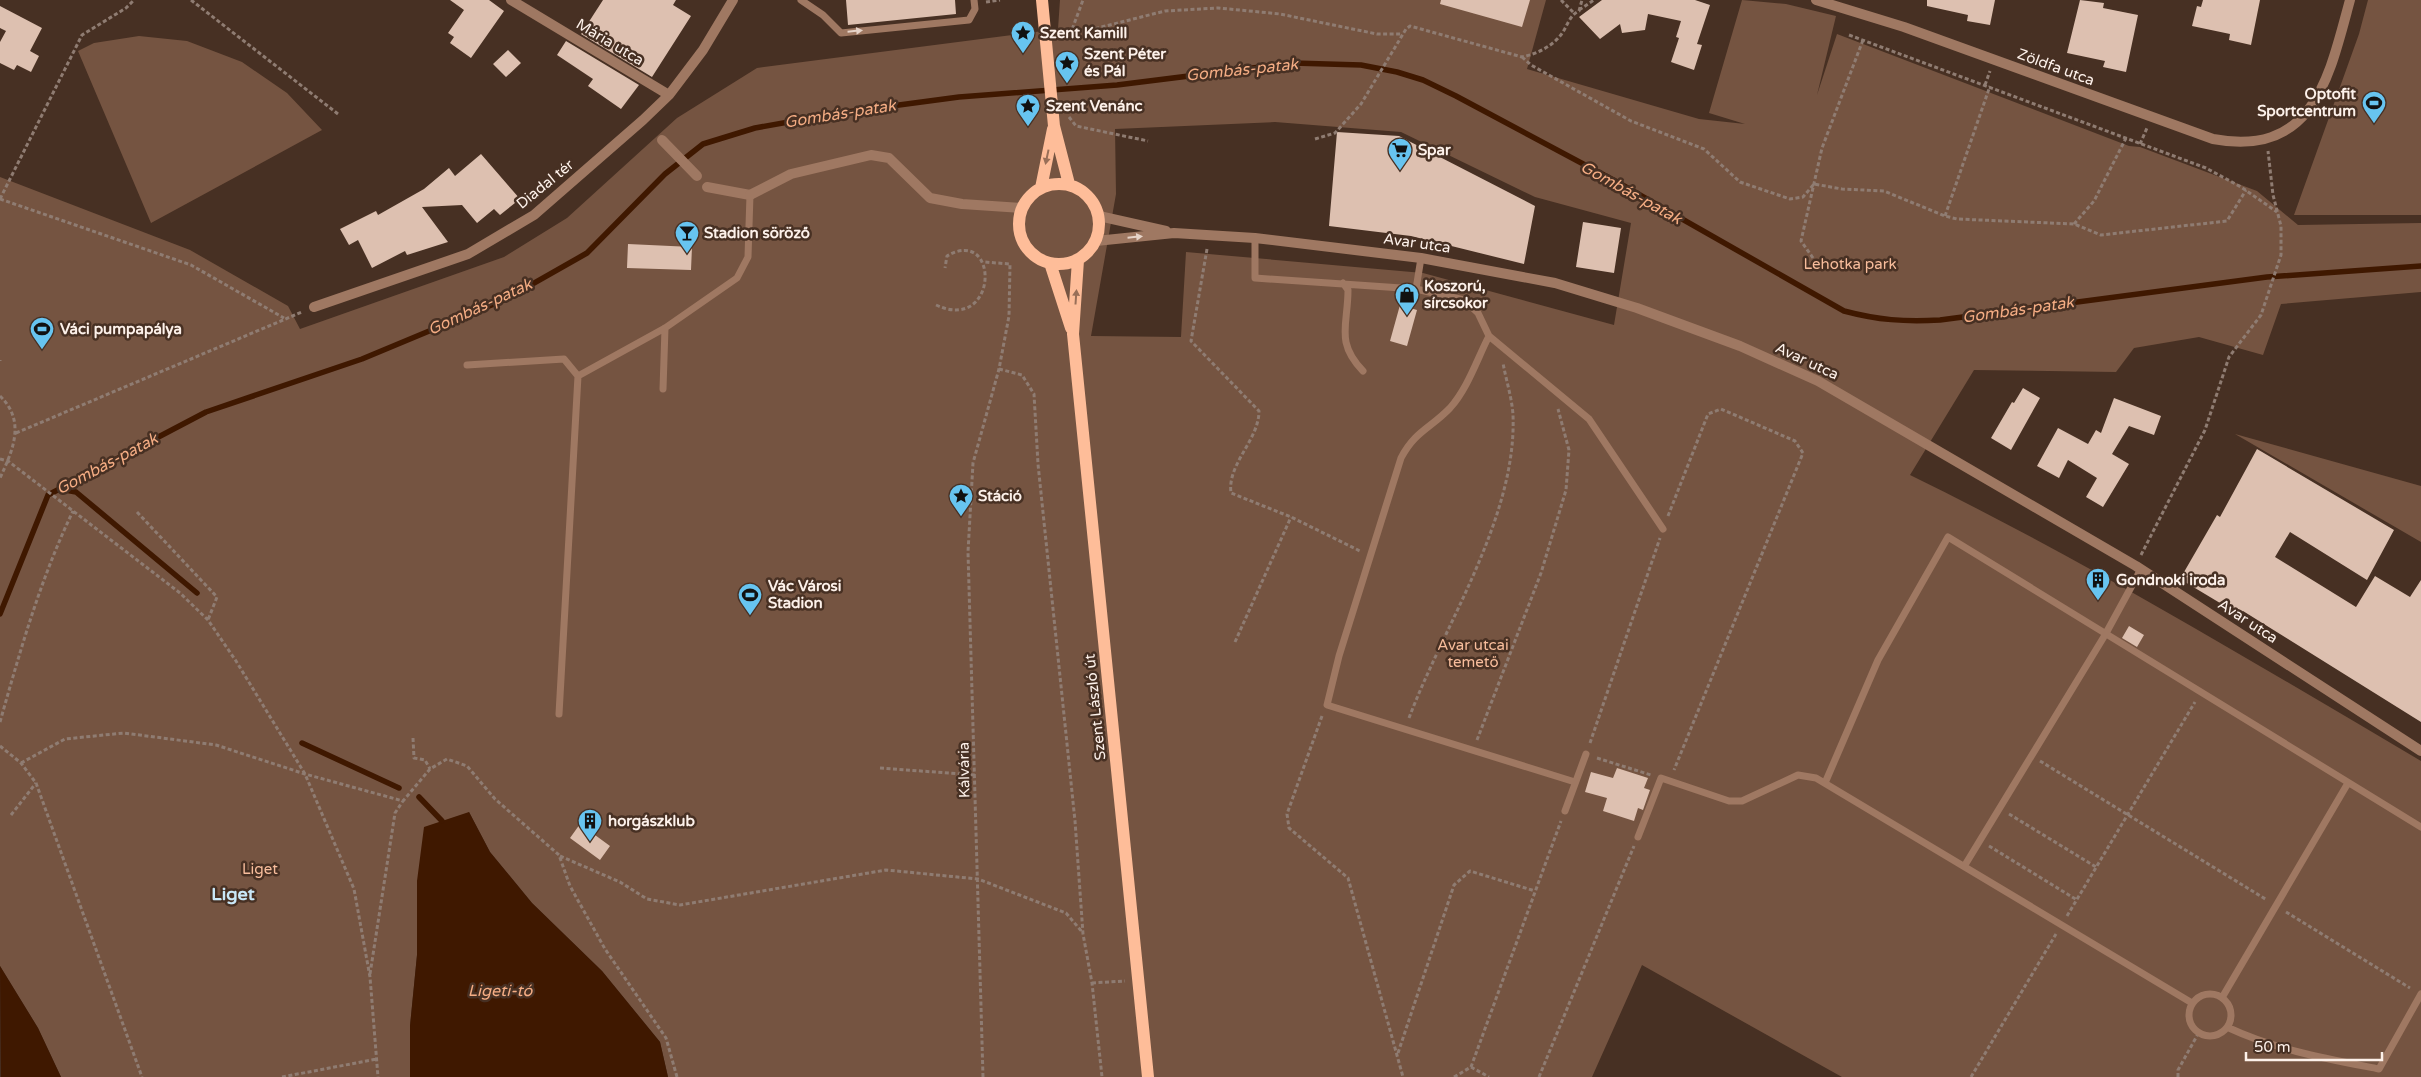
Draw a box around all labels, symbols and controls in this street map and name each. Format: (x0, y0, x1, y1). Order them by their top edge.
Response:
street label: Mária utca (573, 15, 647, 69)
place icon: Szent Kamill (1010, 20, 1036, 54)
place label: Szent Kamill (1040, 24, 1127, 42)
one-way arrow (848, 27, 864, 35)
place label: Szent Péter és Pál (1084, 45, 1166, 80)
street label: Zöldfa utca (2015, 45, 2097, 89)
place icon: Szent Péter és Pál (1054, 50, 1080, 84)
water label: Gombás-patak (1185, 54, 1300, 86)
place label: Optofit Sportcentrum (2257, 85, 2356, 121)
sports icon: Optofit Sportcentrum (2361, 90, 2387, 124)
place icon: Szent Venánc (1015, 93, 1041, 127)
water label: Gombás-patak (783, 95, 898, 133)
place label: Szent Venánc (1046, 97, 1143, 115)
supermarket icon: Spar (1387, 137, 1413, 171)
place label: Spar (1418, 141, 1451, 160)
one-way arrow (1043, 149, 1051, 165)
street label: Diadal tér (513, 155, 578, 213)
water label: Gombás-patak (1577, 157, 1686, 230)
bar icon: Stadion söröző (674, 220, 700, 254)
place label: Stadion söröző (704, 224, 810, 242)
street label: Avar utca (1382, 229, 1452, 257)
one-way arrow (1128, 233, 1144, 241)
park label: Lehotka park (1803, 255, 1897, 273)
water label: Gombás-patak (425, 274, 536, 340)
place label: Koszorú, sírcsokor (1424, 277, 1488, 312)
shop icon: Koszorú, sírcsokor (1394, 282, 1420, 316)
one-way arrow (1072, 288, 1080, 304)
water label: Gombás-patak (1961, 292, 2076, 328)
sports icon: Váci pumpapálya (29, 316, 55, 350)
place label: Váci pumpapálya (60, 320, 182, 339)
street label: Avar utca (1772, 339, 1842, 383)
water label: Gombás-patak (53, 428, 163, 499)
place icon: Stáció (948, 483, 974, 517)
place label: Stáció (978, 487, 1022, 505)
building icon: Gondnoki iroda (2085, 567, 2111, 601)
place label: Gondnoki iroda (2116, 571, 2225, 589)
place label: Vác Városi Stadion (768, 577, 842, 612)
sports icon: Vác Városi Stadion (737, 582, 763, 616)
street label: Avar utca (2215, 595, 2281, 647)
park label: Avar utcai temető (1437, 636, 1509, 671)
street label: Szent László út (1080, 653, 1110, 761)
street label: Kálvária (955, 742, 973, 798)
building icon: horgászklub (577, 808, 603, 842)
place label: horgászklub (608, 812, 695, 831)
park label: Liget (242, 860, 278, 878)
district label: Liget (211, 883, 255, 905)
water label: Ligeti-tó (468, 981, 534, 1001)
scale bar (2246, 1030, 2382, 1062)
text: 50 m (2254, 1038, 2291, 1056)

